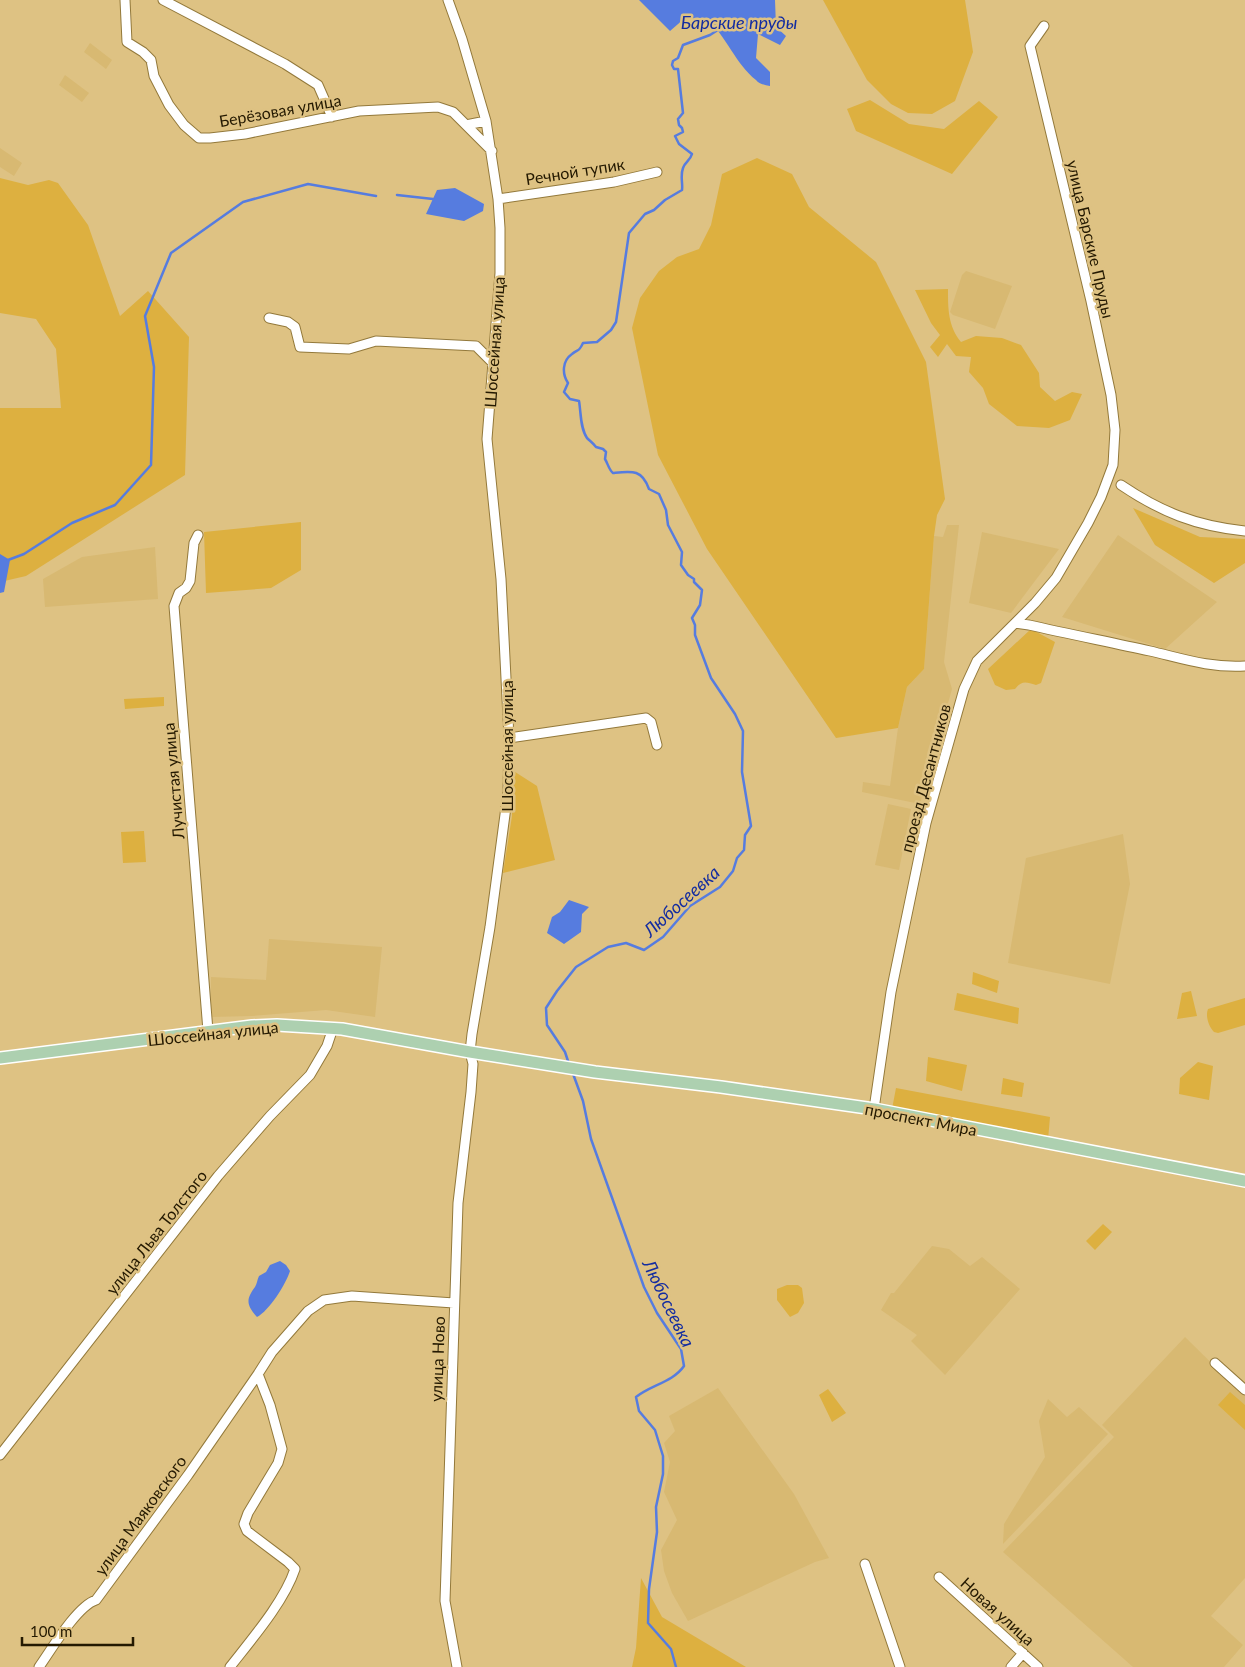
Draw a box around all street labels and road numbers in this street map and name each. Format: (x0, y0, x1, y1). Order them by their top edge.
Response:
street label: Берёзовая улица (217, 90, 343, 130)
street label: Речной тупик (524, 154, 627, 188)
street label: улица Барские Пруды (1064, 158, 1118, 320)
street label: Шоссейная улица (480, 276, 508, 408)
street label: Шоссейная улица (497, 680, 516, 812)
street label: проезд Десантников (896, 702, 954, 854)
street label: Лучистая улица (158, 722, 188, 841)
street label: Шоссейная улица (147, 1017, 279, 1049)
street label: проспект Мира (863, 1099, 979, 1139)
street label: улица Льва Толстого (102, 1166, 210, 1298)
street label: улица Ново (426, 1316, 448, 1402)
street label: улица Маяковского (90, 1451, 190, 1579)
street label: Новая улица (957, 1573, 1039, 1649)

